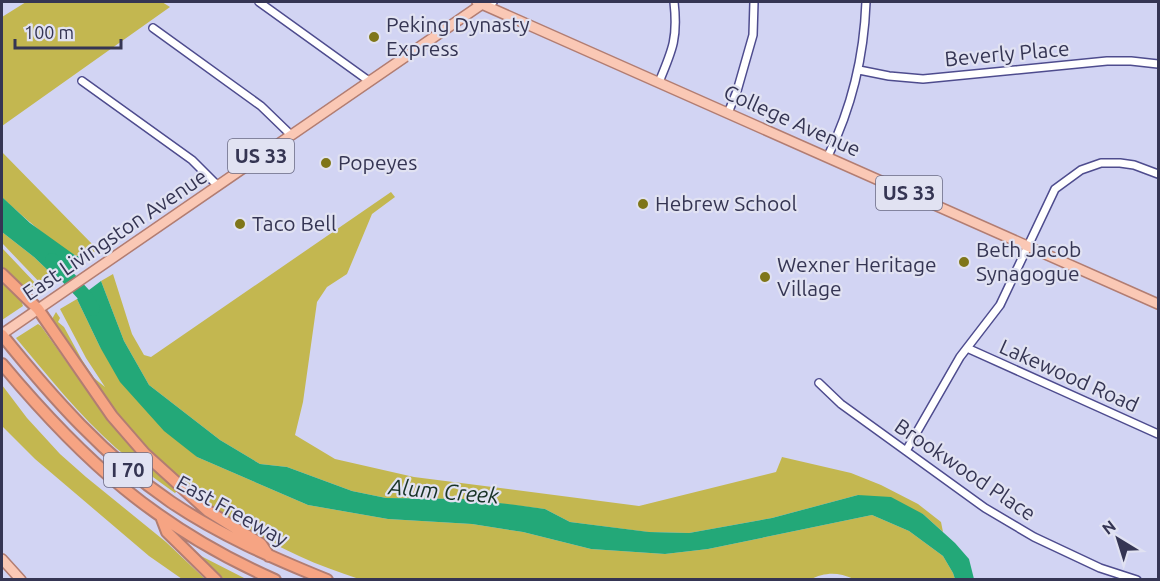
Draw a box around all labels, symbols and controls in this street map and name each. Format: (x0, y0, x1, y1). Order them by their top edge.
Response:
scale bar (15, 12, 122, 50)
place label: Peking Dynasty Express (386, 12, 530, 60)
text: 100 m (24, 22, 74, 42)
marker: Peking Dynasty Express (367, 30, 381, 44)
street label: Beverly Place (943, 36, 1070, 70)
street label: College Avenue (720, 79, 864, 161)
road number: US 33 (228, 139, 294, 173)
place label: Popeyes (338, 150, 417, 174)
marker: Popeyes (319, 156, 333, 170)
street label: East Livingston Avenue (18, 164, 211, 305)
road number: US 33 (876, 176, 942, 210)
place label: Hebrew School (655, 191, 797, 215)
marker: Hebrew School (636, 197, 650, 211)
place label: Taco Bell (252, 211, 336, 235)
marker: Taco Bell (233, 217, 247, 231)
place label: Beth Jacob Synagogue (976, 237, 1081, 285)
place label: Wexner Heritage Village (777, 252, 937, 300)
marker: Beth Jacob Synagogue (957, 255, 971, 269)
marker: Wexner Heritage Village (758, 270, 772, 284)
street label: Lakewood Road (996, 334, 1143, 416)
street label: Brookwood Place (891, 413, 1041, 525)
road number: I 70 (104, 453, 152, 487)
street label: East Freeway (173, 470, 292, 551)
water label: Alum Creek (387, 473, 501, 508)
north arrow (1088, 509, 1148, 569)
text: N (1099, 516, 1119, 538)

